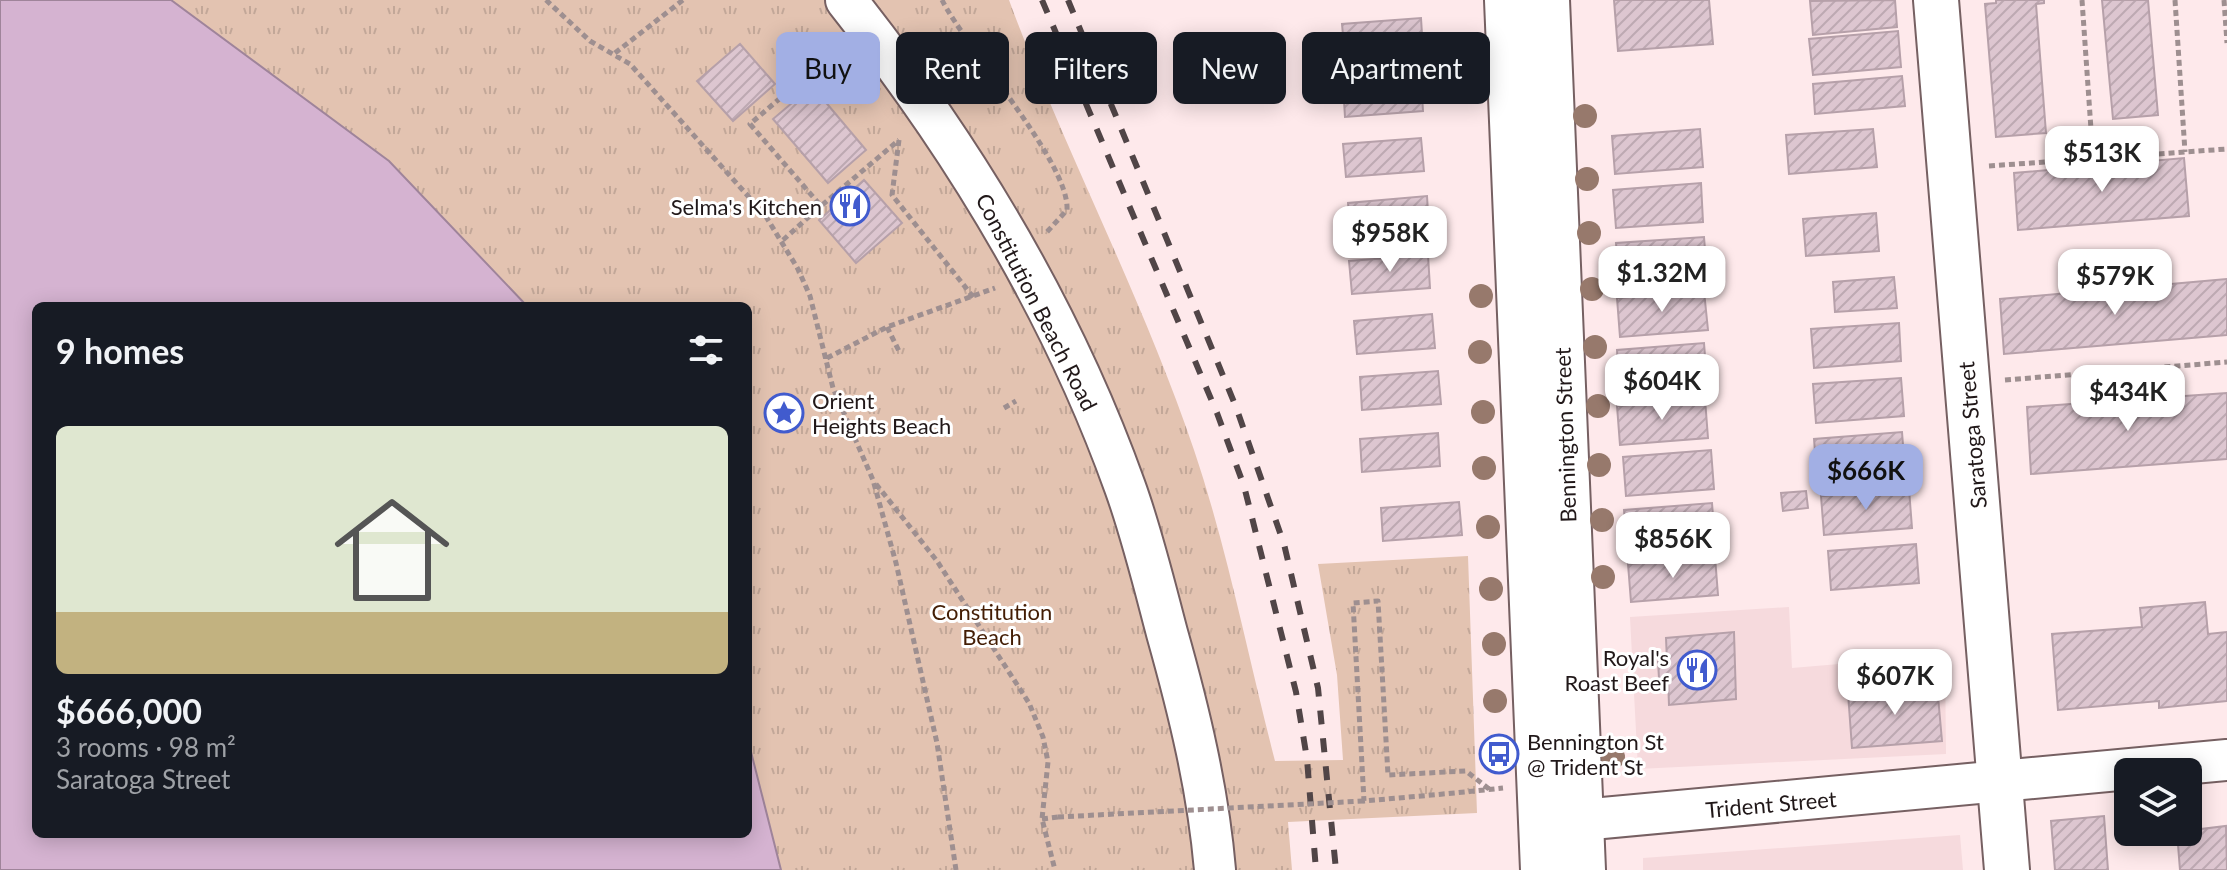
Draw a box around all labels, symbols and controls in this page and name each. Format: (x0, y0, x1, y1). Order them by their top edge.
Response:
chip: Buy (776, 32, 880, 104)
chip: Rent (896, 32, 1009, 104)
chip: Filters (1025, 32, 1157, 104)
chip: New (1173, 32, 1286, 104)
chip: Apartment (1302, 32, 1490, 104)
pin: $513K (2046, 126, 2158, 194)
text: $513K (2063, 136, 2141, 168)
restaurant icon: Selma's Kitchen (829, 185, 871, 227)
street label: Constitution Beach Road (970, 189, 1104, 415)
place label: Selma's Kitchen (671, 193, 822, 220)
pin: $958K (1334, 206, 1446, 274)
text: $958K (1351, 216, 1429, 248)
pin: $1.32M (1597, 246, 1727, 314)
pin: $579K (2059, 249, 2171, 317)
text: $1.32M (1616, 256, 1708, 288)
text: $579K (2076, 259, 2154, 291)
icon: filters (684, 328, 728, 372)
text: 9 homes (56, 330, 184, 371)
street label: Bennington Street (1548, 347, 1582, 523)
pin: $604K (1606, 354, 1718, 422)
street label: Saratoga Street (1952, 360, 1992, 510)
text: $604K (1623, 364, 1701, 396)
pin: $434K (2072, 365, 2184, 433)
text: $434K (2089, 375, 2167, 407)
place label: Orient Heights Beach (812, 387, 951, 439)
place icon: Orient Heights Beach (763, 392, 805, 434)
pin: $666K (1810, 444, 1922, 512)
text: $666K (1827, 454, 1905, 486)
icon: home (320, 478, 464, 622)
pin: $856K (1617, 512, 1729, 580)
text: $856K (1634, 522, 1712, 554)
park label: Constitution Beach (932, 598, 1052, 650)
place label: Royal's Roast Beef (1565, 644, 1669, 696)
restaurant icon: Royal's Roast Beef (1676, 649, 1718, 691)
pin: $607K (1839, 649, 1951, 717)
text: $607K (1856, 659, 1934, 691)
text: $666,000 (56, 690, 202, 731)
place label: Bennington St @ Trident St (1527, 728, 1664, 780)
text: 3 rooms · 98 m² (56, 731, 236, 763)
bus stop icon: Bennington St @ Trident St (1478, 733, 1520, 775)
map controls (2114, 758, 2202, 846)
button: layers (2114, 758, 2202, 846)
text: Saratoga Street (56, 763, 230, 795)
street label: Trident Street (1704, 785, 1838, 823)

